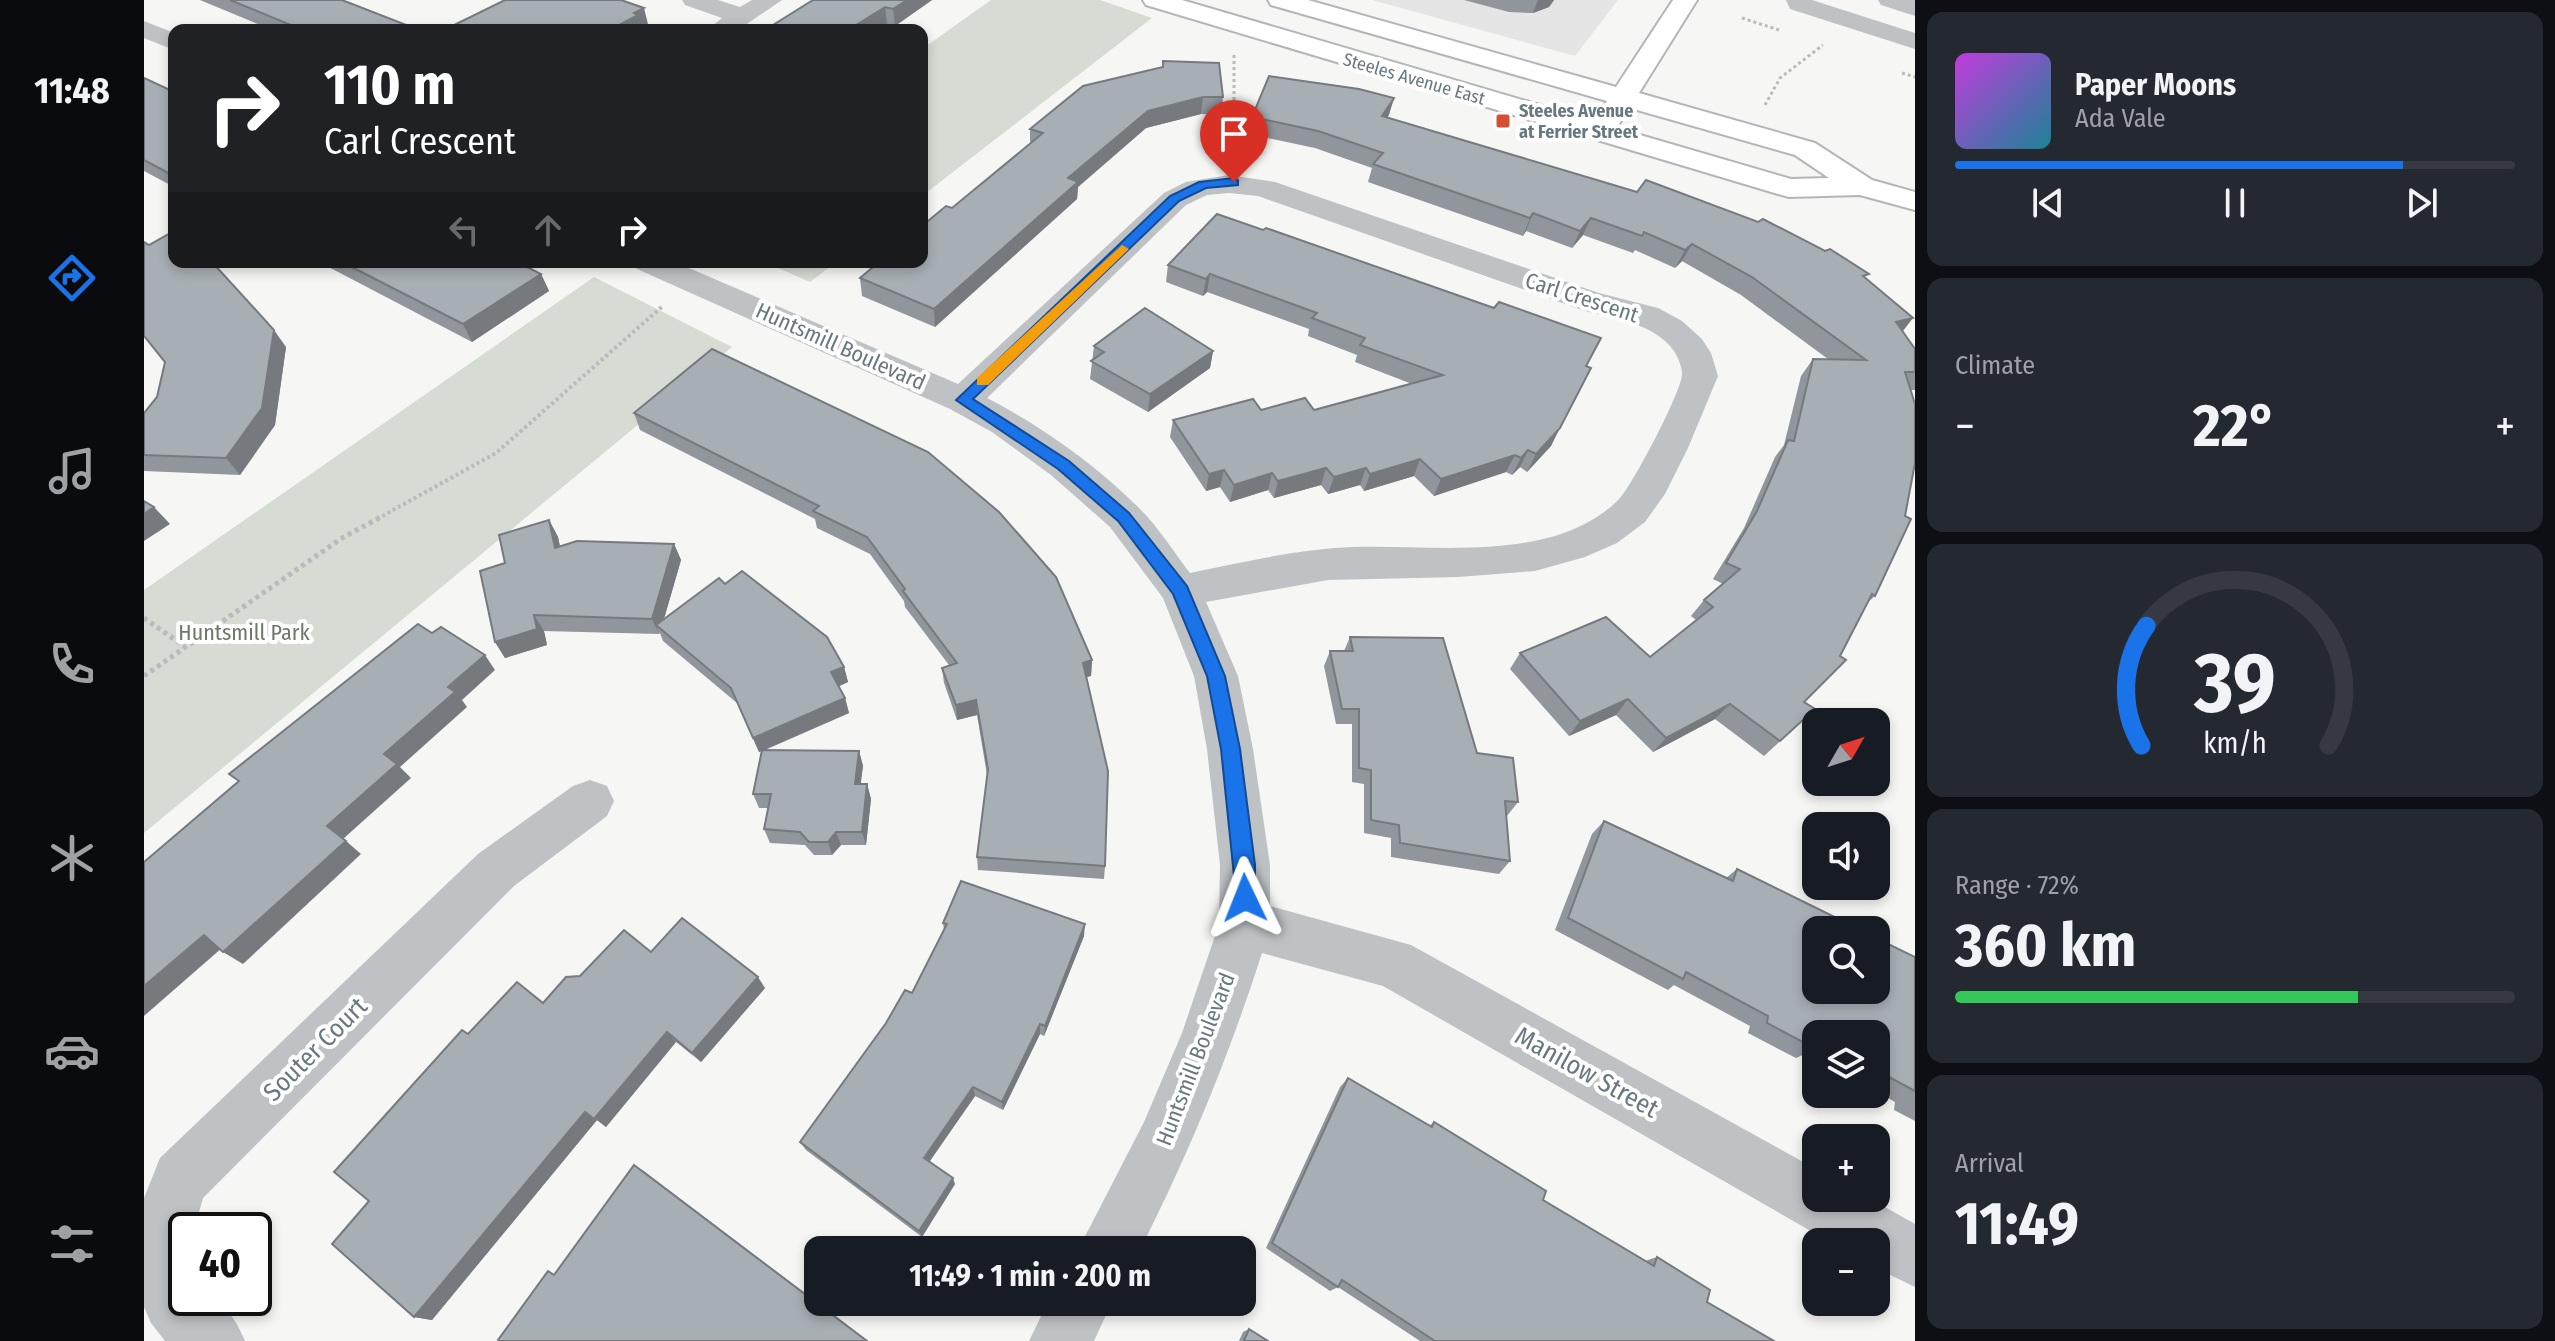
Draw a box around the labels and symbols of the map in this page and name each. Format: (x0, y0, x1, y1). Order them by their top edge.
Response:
street label: Steeles Avenue East (1341, 48, 1488, 110)
pin (1200, 100, 1268, 182)
place label: Steeles Avenue at Ferrier Street (1519, 100, 1639, 143)
marker: Steeles Avenue at Ferrier Street (1494, 112, 1512, 130)
street label: Carl Crescent (1522, 267, 1643, 329)
street label: Huntsmill Boulevard (752, 297, 930, 396)
park label: Huntsmill Park (178, 619, 310, 646)
north arrow (1802, 708, 1890, 796)
position arrow (1203, 856, 1287, 940)
street label: Huntsmill Boulevard (1150, 969, 1241, 1149)
street label: Souter Court (257, 991, 374, 1108)
street label: Manilow Street (1510, 1020, 1664, 1125)
speed limit sign: 40 (168, 1212, 272, 1316)

